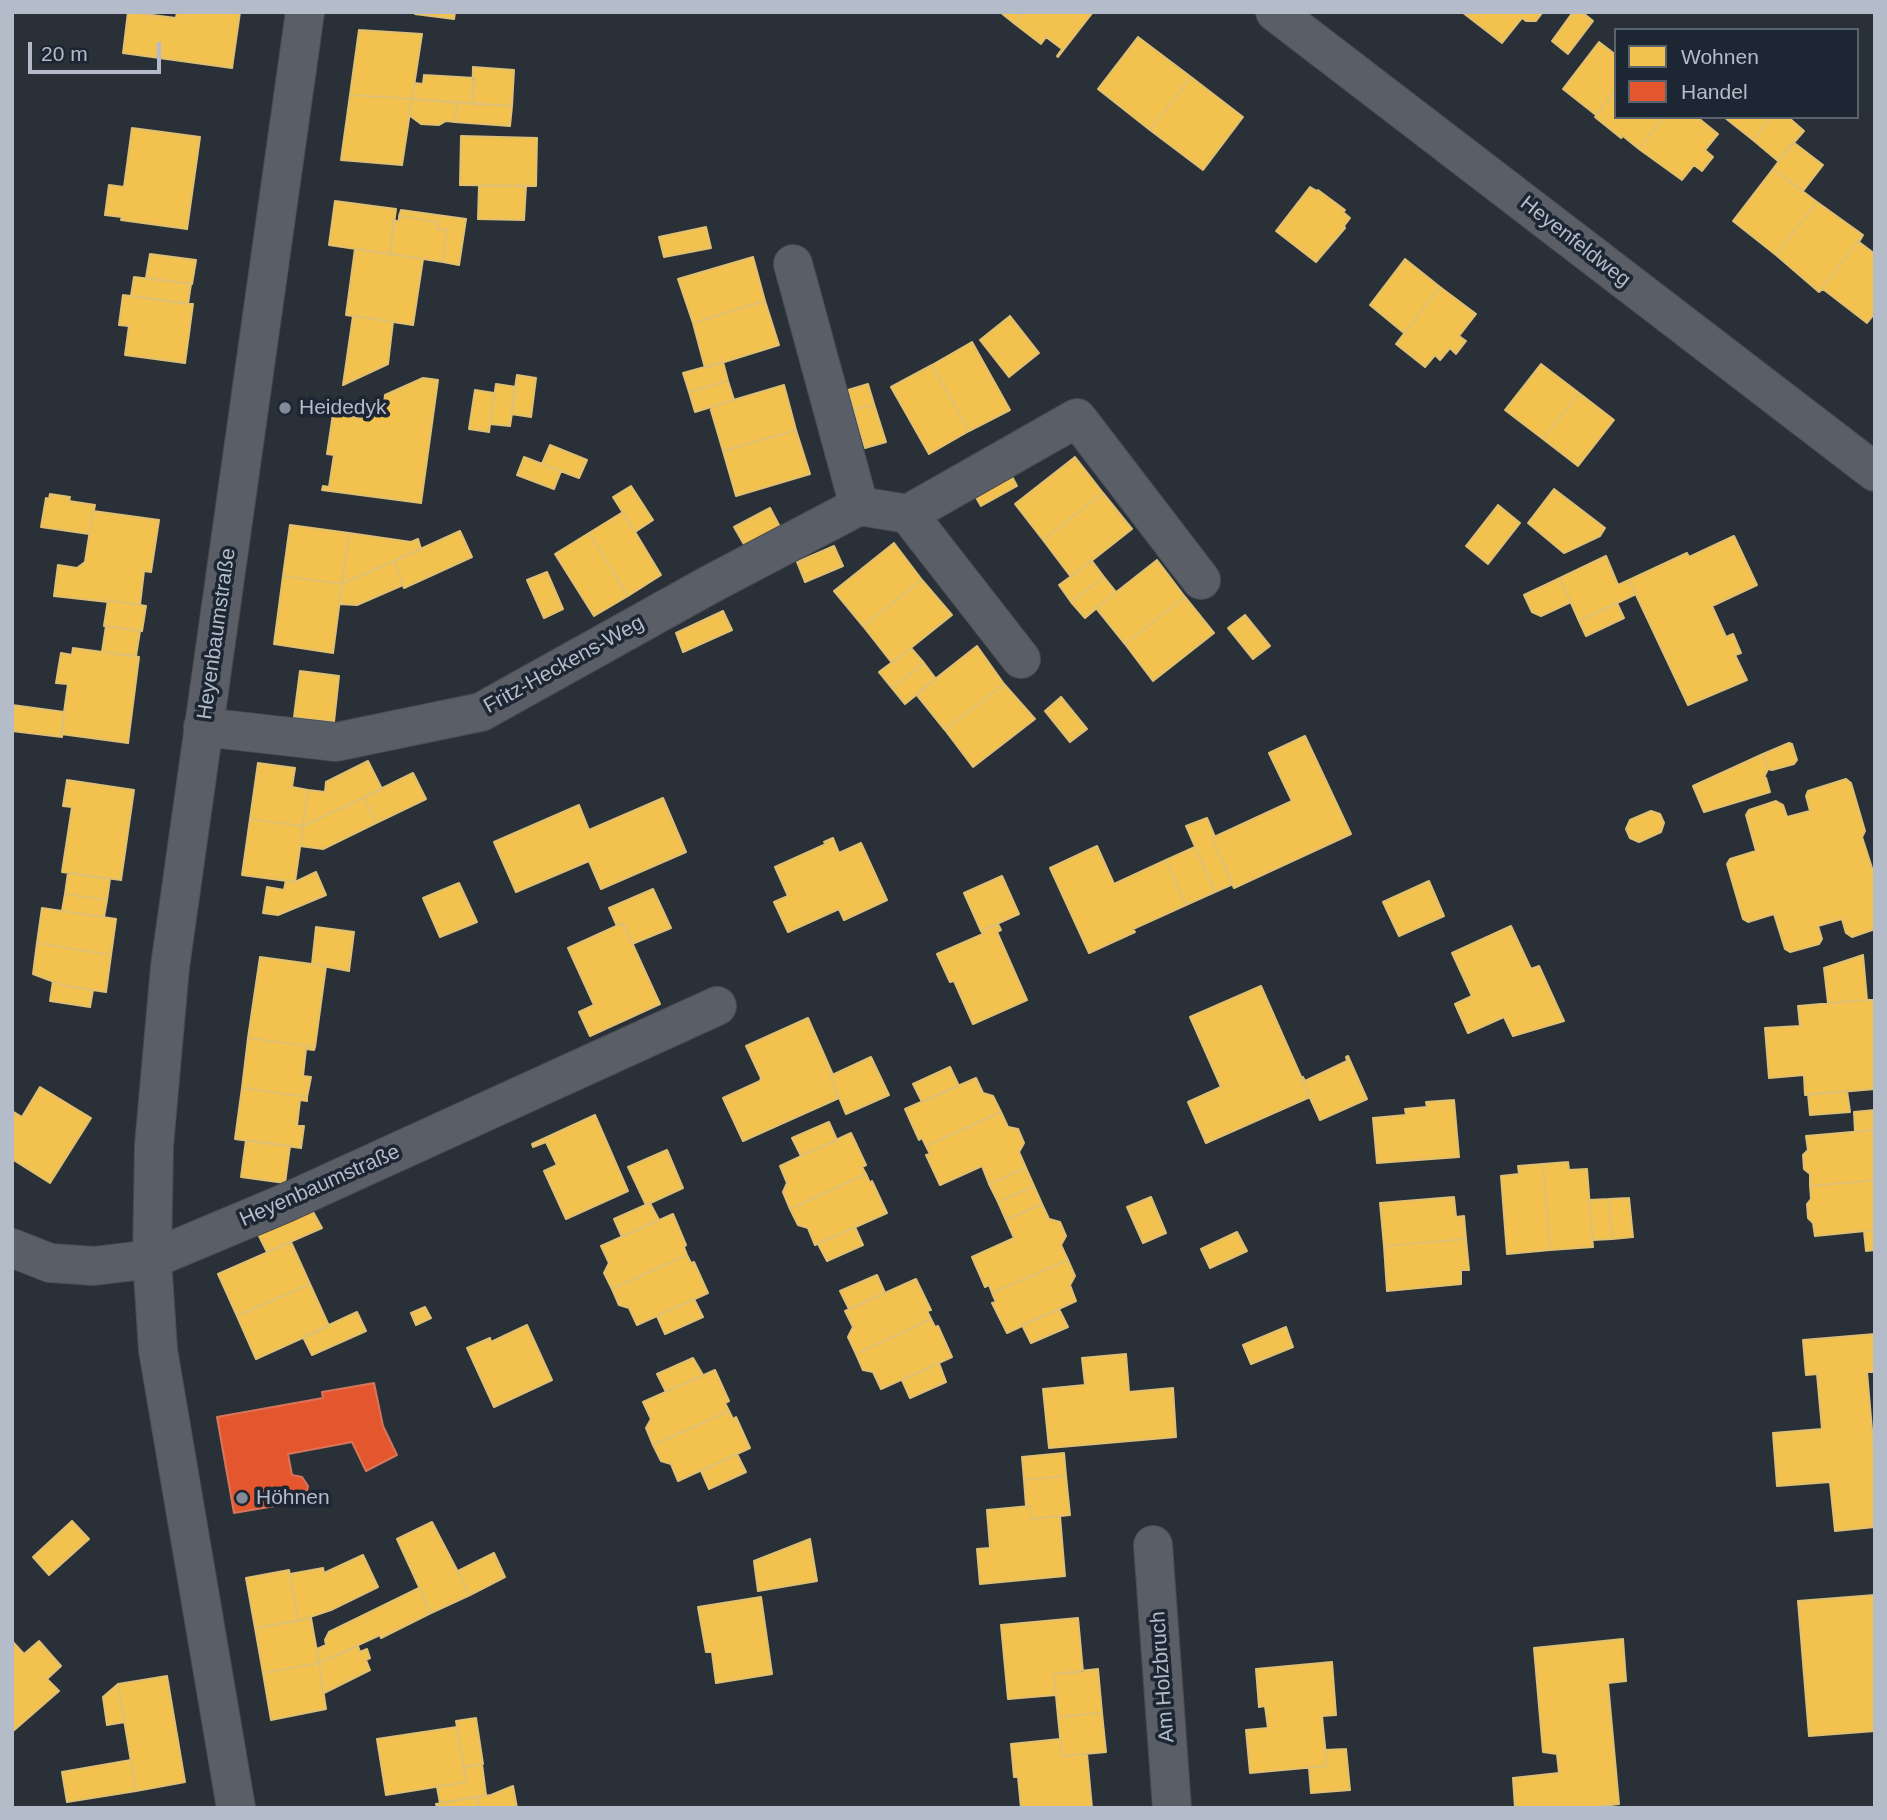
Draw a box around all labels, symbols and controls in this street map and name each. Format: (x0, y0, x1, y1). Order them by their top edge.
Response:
scale bar (32, 28, 164, 72)
legend (1614, 28, 1859, 119)
text: 20 m (41, 42, 88, 65)
text: Wohnen (1681, 45, 1759, 68)
text: Handel (1681, 80, 1748, 103)
street label: Heyenfeldweg (1515, 191, 1635, 293)
place label: Heidedyk (299, 395, 387, 421)
marker: Heidedyk (277, 400, 293, 416)
street label: Heyenbaumstraße (193, 547, 241, 721)
street label: Fritz-Heckens-Weg (479, 611, 649, 719)
street label: Heyenbaumstraße (236, 1139, 404, 1233)
place label: Höhnen (256, 1485, 330, 1511)
marker: Höhnen (234, 1490, 250, 1506)
street label: Am Holzbruch (1146, 1610, 1180, 1744)

